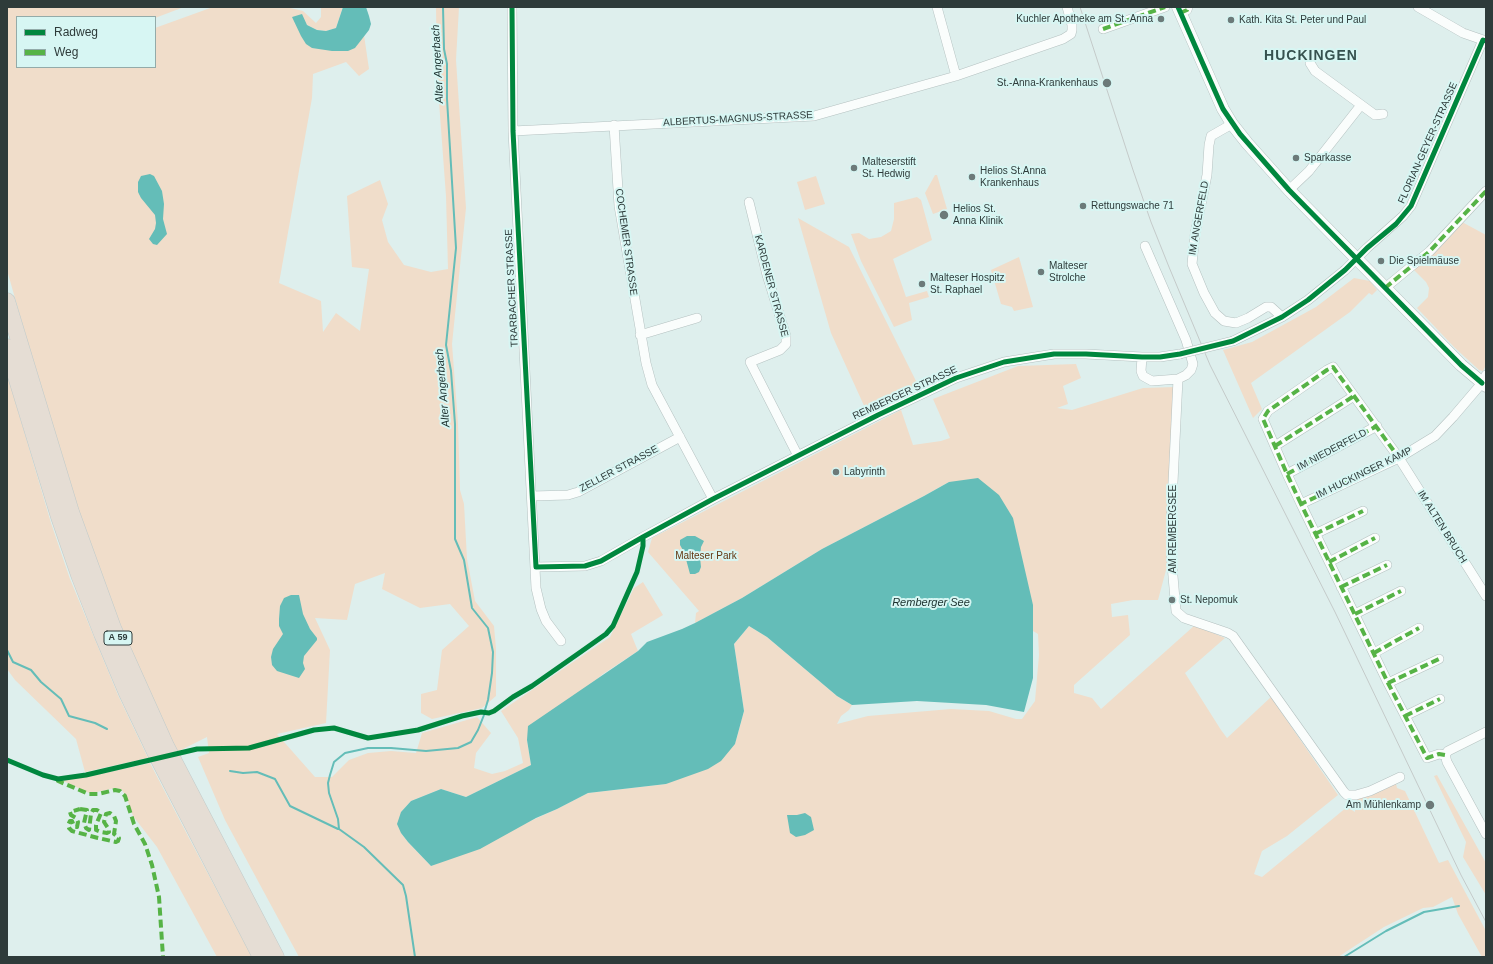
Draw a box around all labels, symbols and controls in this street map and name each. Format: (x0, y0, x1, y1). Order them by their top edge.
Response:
place label: Kuchler Apotheke am St. Anna (1016, 13, 1153, 25)
marker: Kuchler Apotheke am St. Anna (1156, 14, 1166, 24)
place label: Kath. Kita St. Peter und Paul (1239, 14, 1366, 26)
marker: Kath. Kita St. Peter und Paul (1226, 15, 1236, 25)
legend (16, 16, 156, 68)
water label: Alter Angerbach (429, 24, 447, 104)
text: Radweg (54, 25, 98, 39)
text: Weg (54, 45, 78, 59)
district label: HUCKINGEN (1264, 48, 1358, 64)
place label: St.-Anna-Krankenhaus (997, 77, 1098, 89)
marker: St.-Anna-Krankenhaus (1101, 77, 1113, 89)
street label: FLORIAN-GEYER-STRASSE (1396, 80, 1460, 206)
street label: ALBERTUS-MAGNUS-STRASSE (663, 109, 813, 129)
place label: Sparkasse (1304, 152, 1351, 164)
marker: Sparkasse (1291, 153, 1301, 163)
place label: Malteserstift St. Hedwig (862, 156, 916, 180)
marker: Malteserstift St. Hedwig (849, 163, 859, 173)
place label: Helios St.Anna Krankenhaus (980, 165, 1046, 188)
marker: Helios St.Anna Krankenhaus (967, 172, 977, 182)
street label: IM ANGERFELD (1187, 180, 1211, 256)
street label: COCHEMER STRASSE (613, 188, 639, 296)
place label: Rettungswache 71 (1091, 200, 1174, 212)
marker: Rettungswache 71 (1078, 201, 1088, 211)
place label: Helios St. Anna Klinik (953, 203, 1003, 226)
marker: Helios St. Anna Klinik (938, 209, 950, 221)
street label: TRARBACHER STRASSE (503, 229, 521, 347)
street label: KARDENER STRASSE (752, 234, 790, 338)
place label: Die Spielmäuse (1389, 255, 1459, 267)
marker: Die Spielmäuse (1376, 256, 1386, 266)
place label: Malteser Strolche (1049, 260, 1087, 284)
marker: Malteser Strolche (1036, 267, 1046, 277)
place label: Malteser Hospitz St. Raphael (930, 272, 1004, 296)
marker: Malteser Hospitz St. Raphael (917, 279, 927, 289)
water label: Alter Angerbach (433, 348, 453, 428)
street label: REMBERGER STRASSE (851, 363, 959, 423)
street label: IM NIEDERFELD (1295, 427, 1369, 473)
street label: ZELLER STRASSE (578, 443, 660, 495)
street label: IM HUCKINGER KAMP (1314, 445, 1414, 501)
place label: Labyrinth (844, 466, 885, 478)
marker: Labyrinth (831, 467, 841, 477)
street label: AM REMBERGSEE (1167, 485, 1179, 573)
street label: IM ALTEN BRUCH (1415, 488, 1469, 566)
park label: Malteser Park (675, 550, 737, 562)
place label: St. Nepomuk (1180, 594, 1238, 606)
marker: St. Nepomuk (1167, 595, 1177, 605)
water label: Remberger See (892, 596, 970, 610)
road number: A 59 (104, 631, 132, 645)
place label: Am Mühlenkamp (1346, 799, 1421, 811)
marker: Am Mühlenkamp (1424, 799, 1436, 811)

